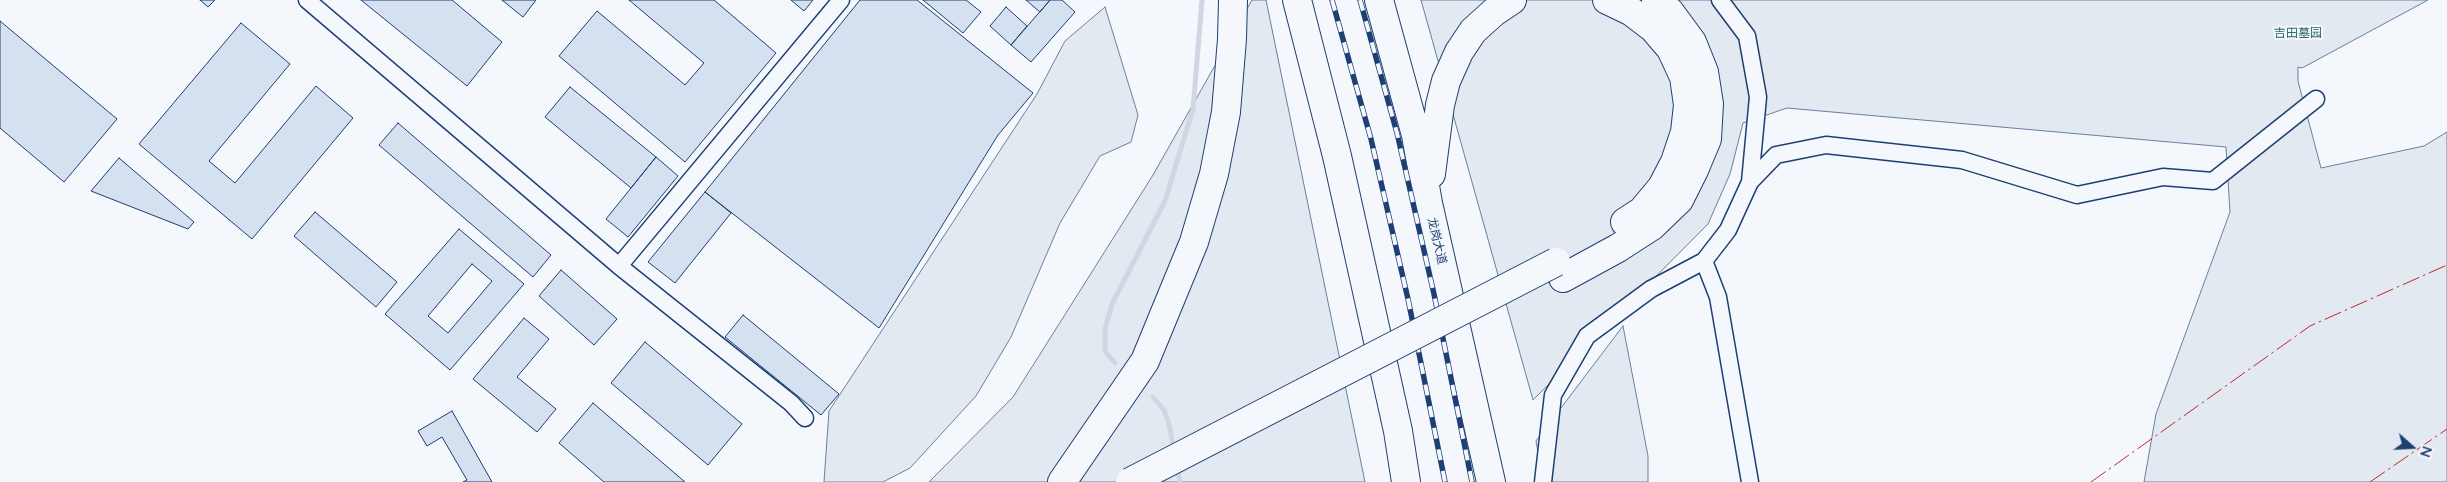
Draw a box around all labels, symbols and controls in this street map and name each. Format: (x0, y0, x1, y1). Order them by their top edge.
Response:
park label: 吉田墓园 (2274, 26, 2322, 40)
street label: 龙岗大道 (1425, 216, 1449, 266)
north arrow (2387, 422, 2437, 472)
text: N (2417, 444, 2436, 460)

